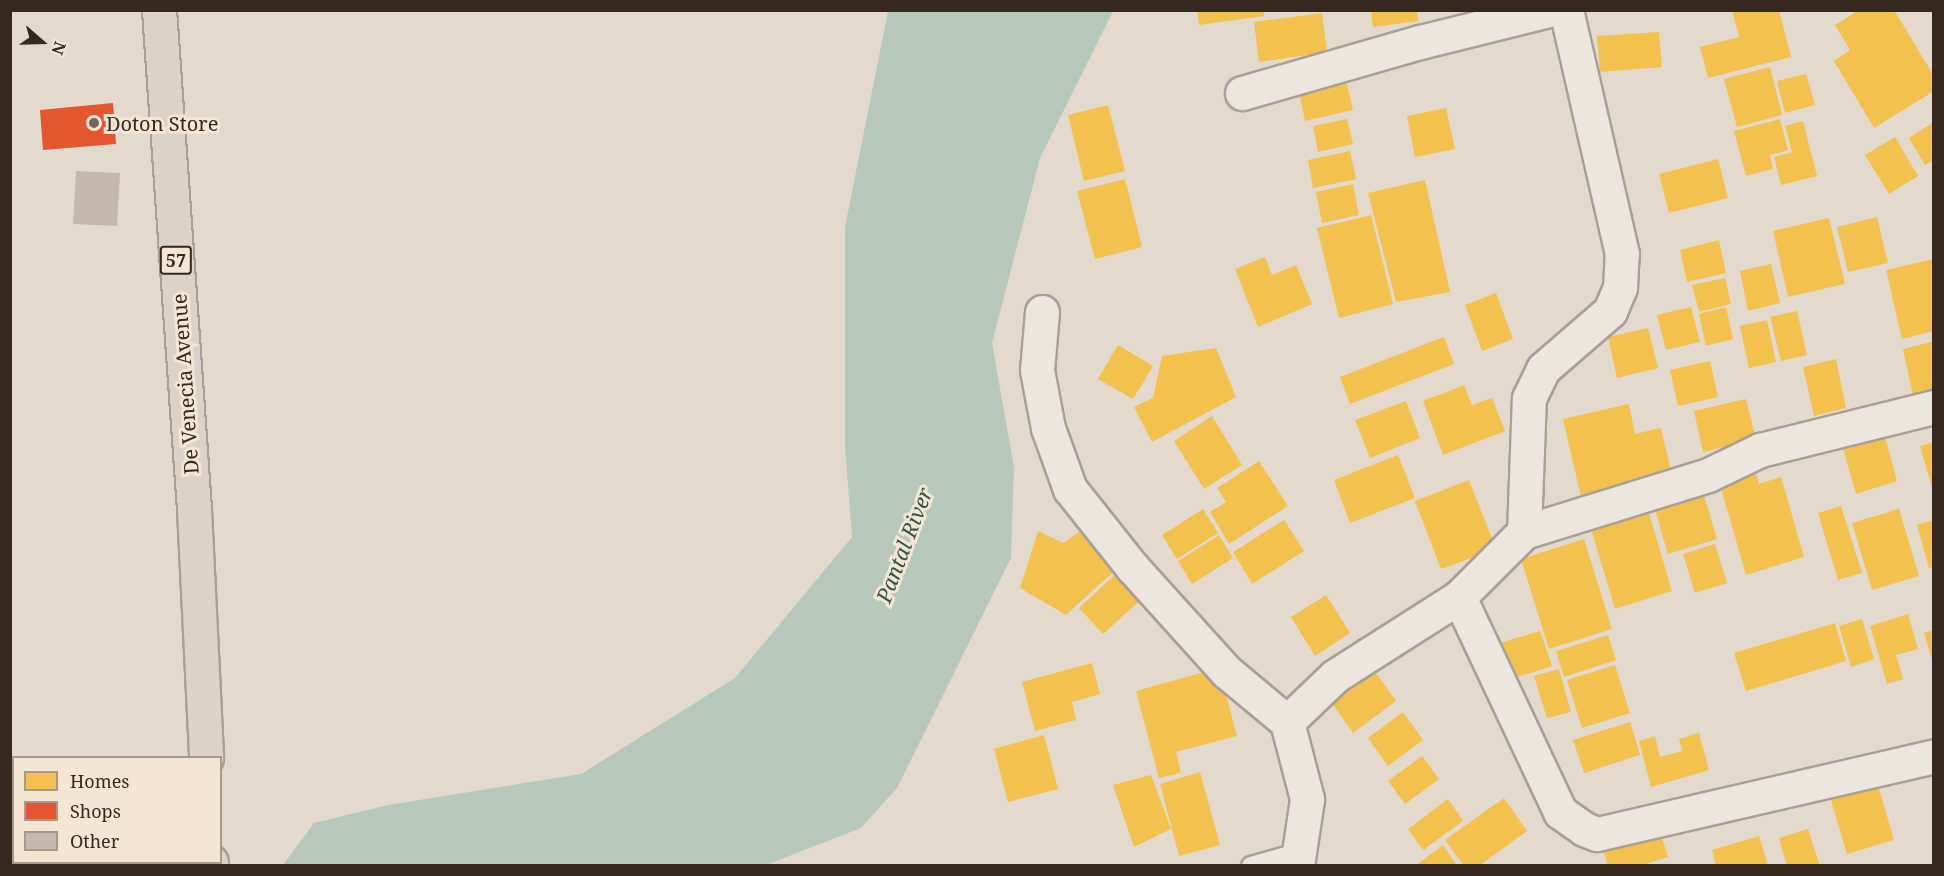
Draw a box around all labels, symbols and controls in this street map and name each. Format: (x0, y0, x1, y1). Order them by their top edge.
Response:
north arrow (12, 12, 72, 72)
text: N (46, 38, 71, 58)
place label: Doton Store (106, 111, 218, 135)
marker: Doton Store (87, 116, 101, 130)
road number: 57 (160, 245, 192, 275)
street label: De Venecia Avenue (167, 293, 203, 475)
water label: Pantal River (871, 484, 937, 606)
legend (12, 756, 222, 864)
text: Homes (70, 769, 129, 793)
text: Shops (70, 799, 121, 823)
text: Other (70, 829, 119, 853)

